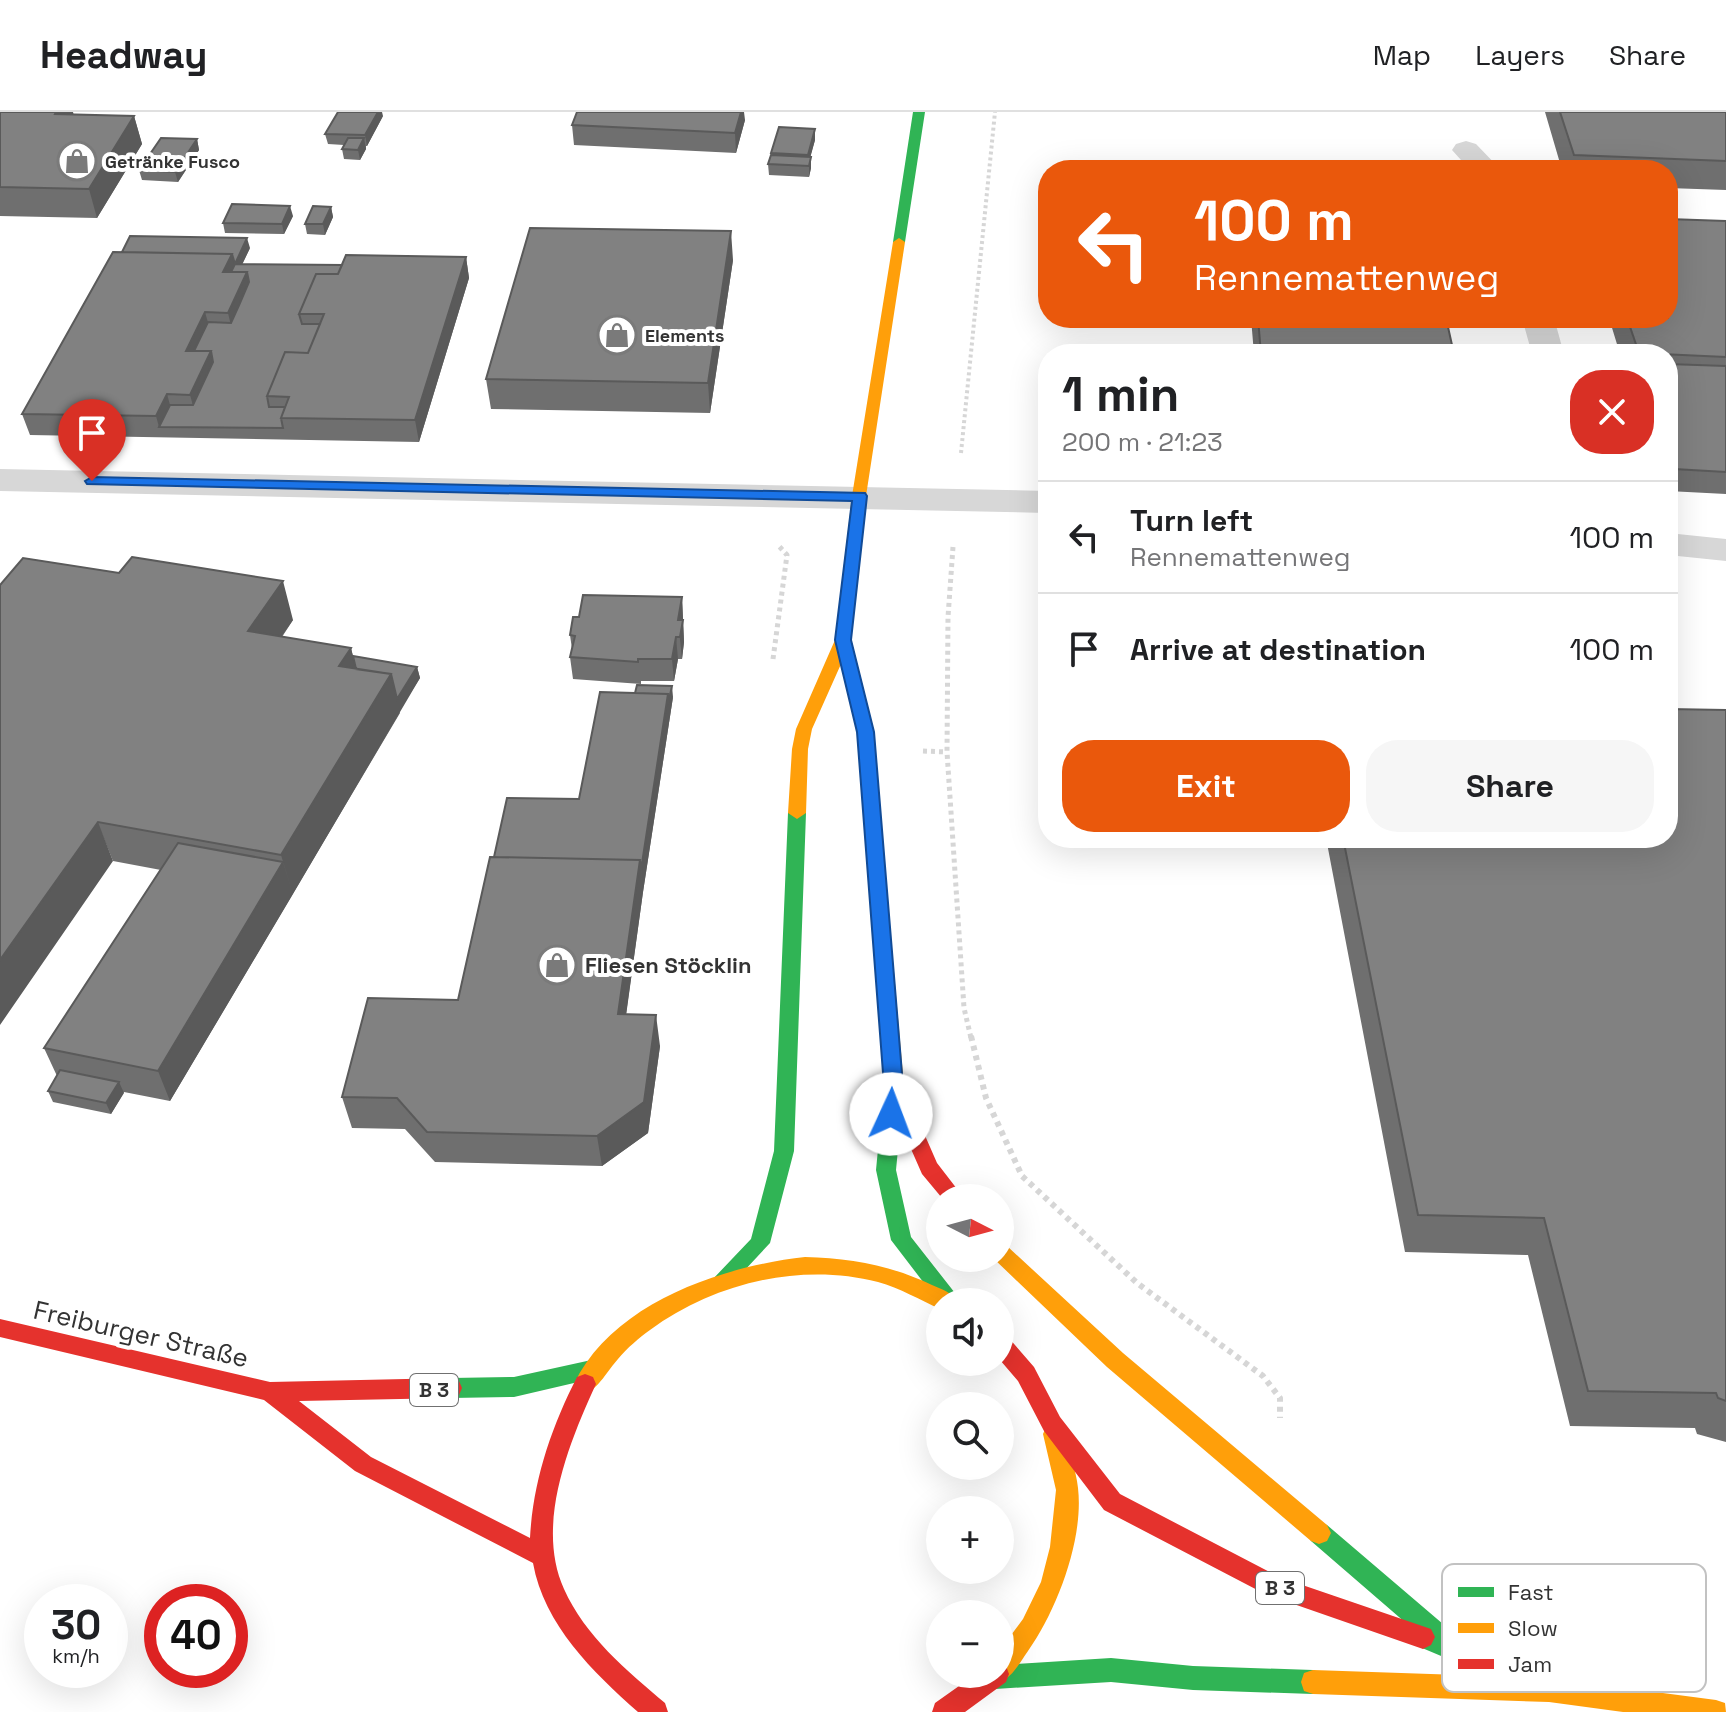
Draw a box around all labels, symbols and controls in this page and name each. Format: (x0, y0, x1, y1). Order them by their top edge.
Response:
text: Headway (40, 31, 207, 79)
text: Map (1373, 37, 1431, 73)
text: Layers (1475, 37, 1565, 73)
text: Share (1609, 37, 1686, 73)
shop icon: Getränke Fusco (56, 140, 98, 182)
place label: Getränke Fusco (105, 150, 240, 173)
text: 100 m (1194, 185, 1354, 256)
icon: left (1062, 192, 1166, 296)
text: Rennemattenweg (1194, 255, 1499, 301)
shop icon: Elements (596, 314, 638, 356)
place label: Elements (645, 324, 724, 347)
text: 1 min (1062, 364, 1179, 425)
button: close (1570, 370, 1654, 454)
pin (58, 399, 126, 481)
icon: arrive (70, 411, 114, 455)
text: 200 m · 21:23 (1062, 425, 1223, 459)
text: Turn left (1130, 501, 1253, 540)
icon: left (1062, 515, 1106, 559)
text: 100 m (1569, 518, 1654, 557)
text: Rennemattenweg (1130, 540, 1351, 574)
icon: arrive (1062, 627, 1106, 671)
text: Arrive at destination (1130, 630, 1426, 669)
text: 100 m (1569, 630, 1654, 669)
button: Exit (1062, 740, 1350, 832)
button: Share (1366, 740, 1654, 832)
shop icon: Fliesen Stöcklin (536, 944, 578, 986)
place label: Fliesen Stöcklin (585, 951, 752, 979)
position arrow (849, 1072, 933, 1156)
north arrow (926, 1184, 1014, 1272)
map controls (926, 1184, 1014, 1688)
button: sound (926, 1288, 1014, 1376)
street label: Freiburger Straße (30, 1293, 252, 1375)
road number: B 3 (410, 1374, 458, 1406)
button: search (926, 1392, 1014, 1480)
button: + (926, 1496, 1014, 1584)
legend (1442, 1564, 1706, 1692)
road number: B 3 (1256, 1572, 1304, 1604)
text: Fast (1508, 1578, 1554, 1606)
speed limit sign: 40 (144, 1584, 248, 1688)
text: 30 (51, 1600, 101, 1651)
button: − (926, 1600, 1014, 1688)
text: Slow (1508, 1614, 1558, 1642)
text: km/h (52, 1643, 100, 1669)
text: Jam (1508, 1650, 1552, 1678)

